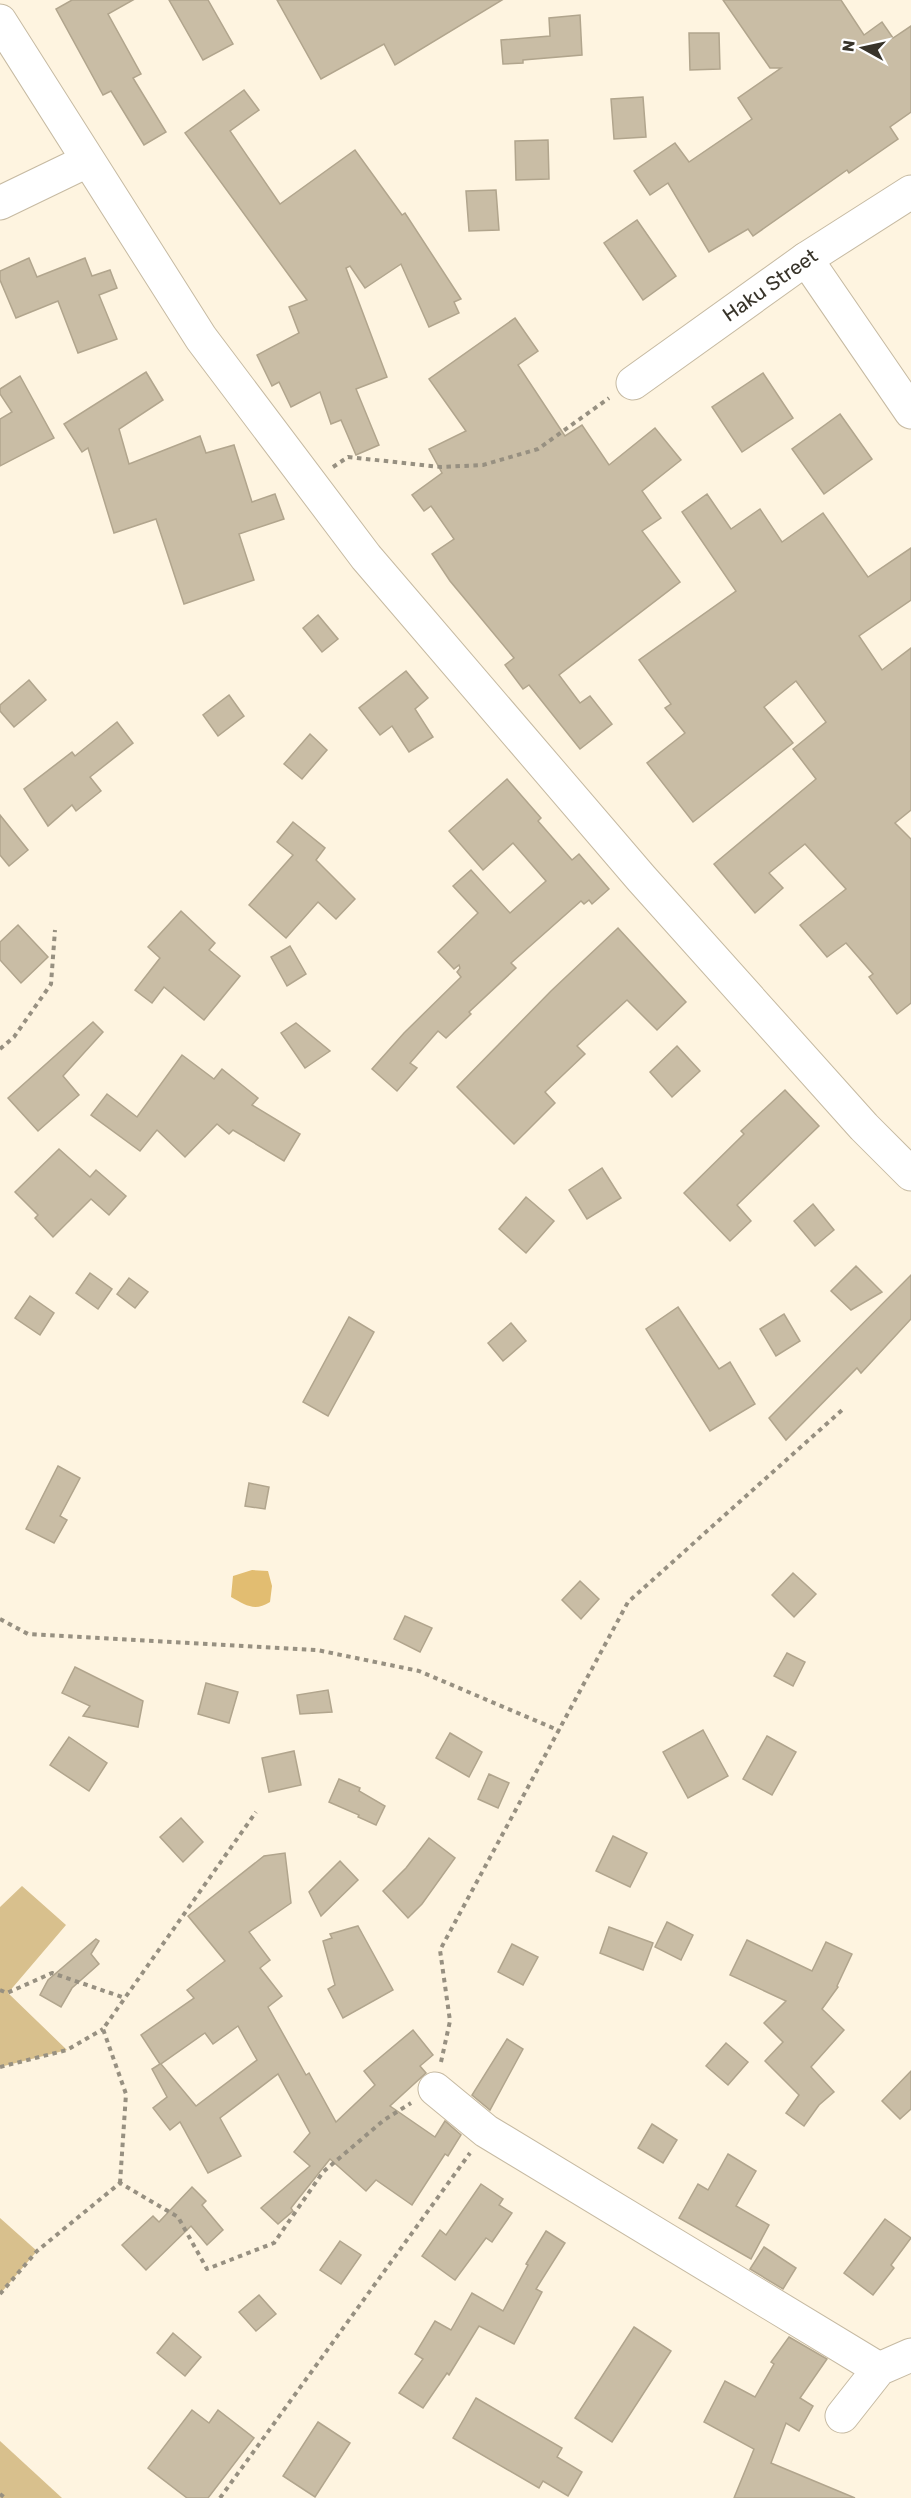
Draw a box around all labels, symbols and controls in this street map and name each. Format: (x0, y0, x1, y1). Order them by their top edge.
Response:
north arrow (833, 18, 893, 78)
text: N (838, 39, 859, 53)
street label: Haku Street (718, 243, 822, 326)

